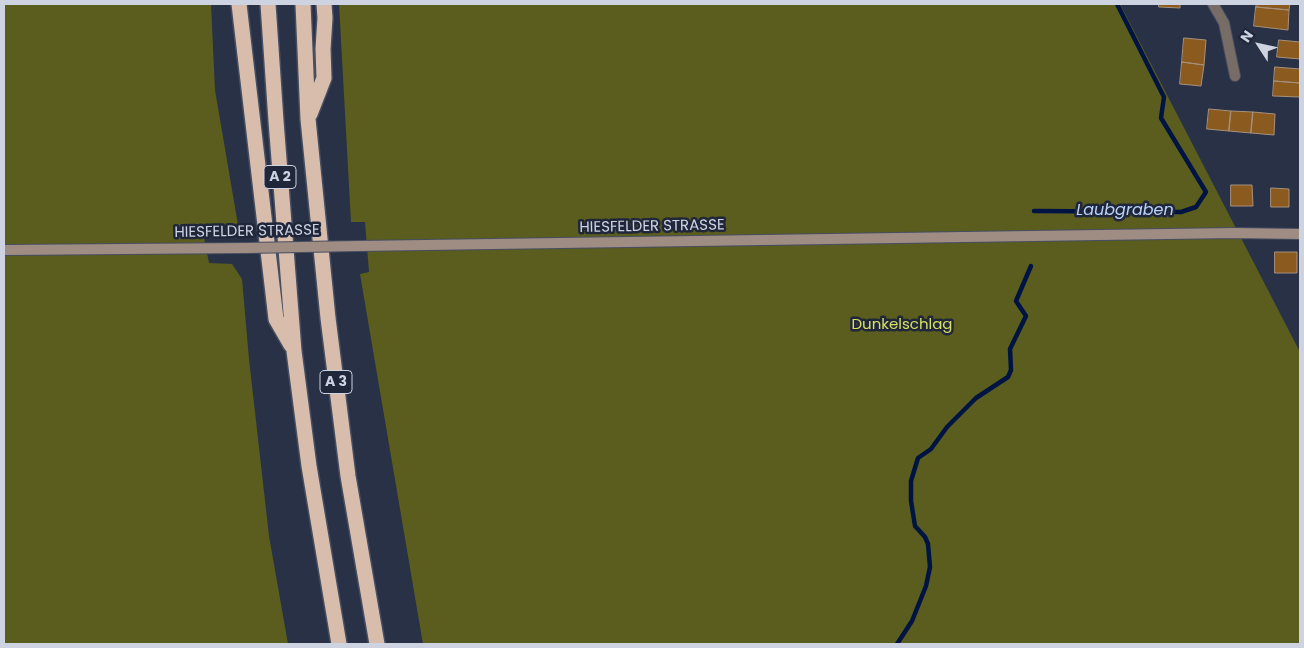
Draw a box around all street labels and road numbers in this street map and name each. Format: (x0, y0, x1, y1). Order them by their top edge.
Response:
road number: A 2 (264, 166, 296, 188)
street label: HIESFELDER STRASSE (579, 217, 725, 237)
street label: HIESFELDER STRASSE (174, 222, 320, 242)
road number: A 3 (320, 371, 352, 394)

